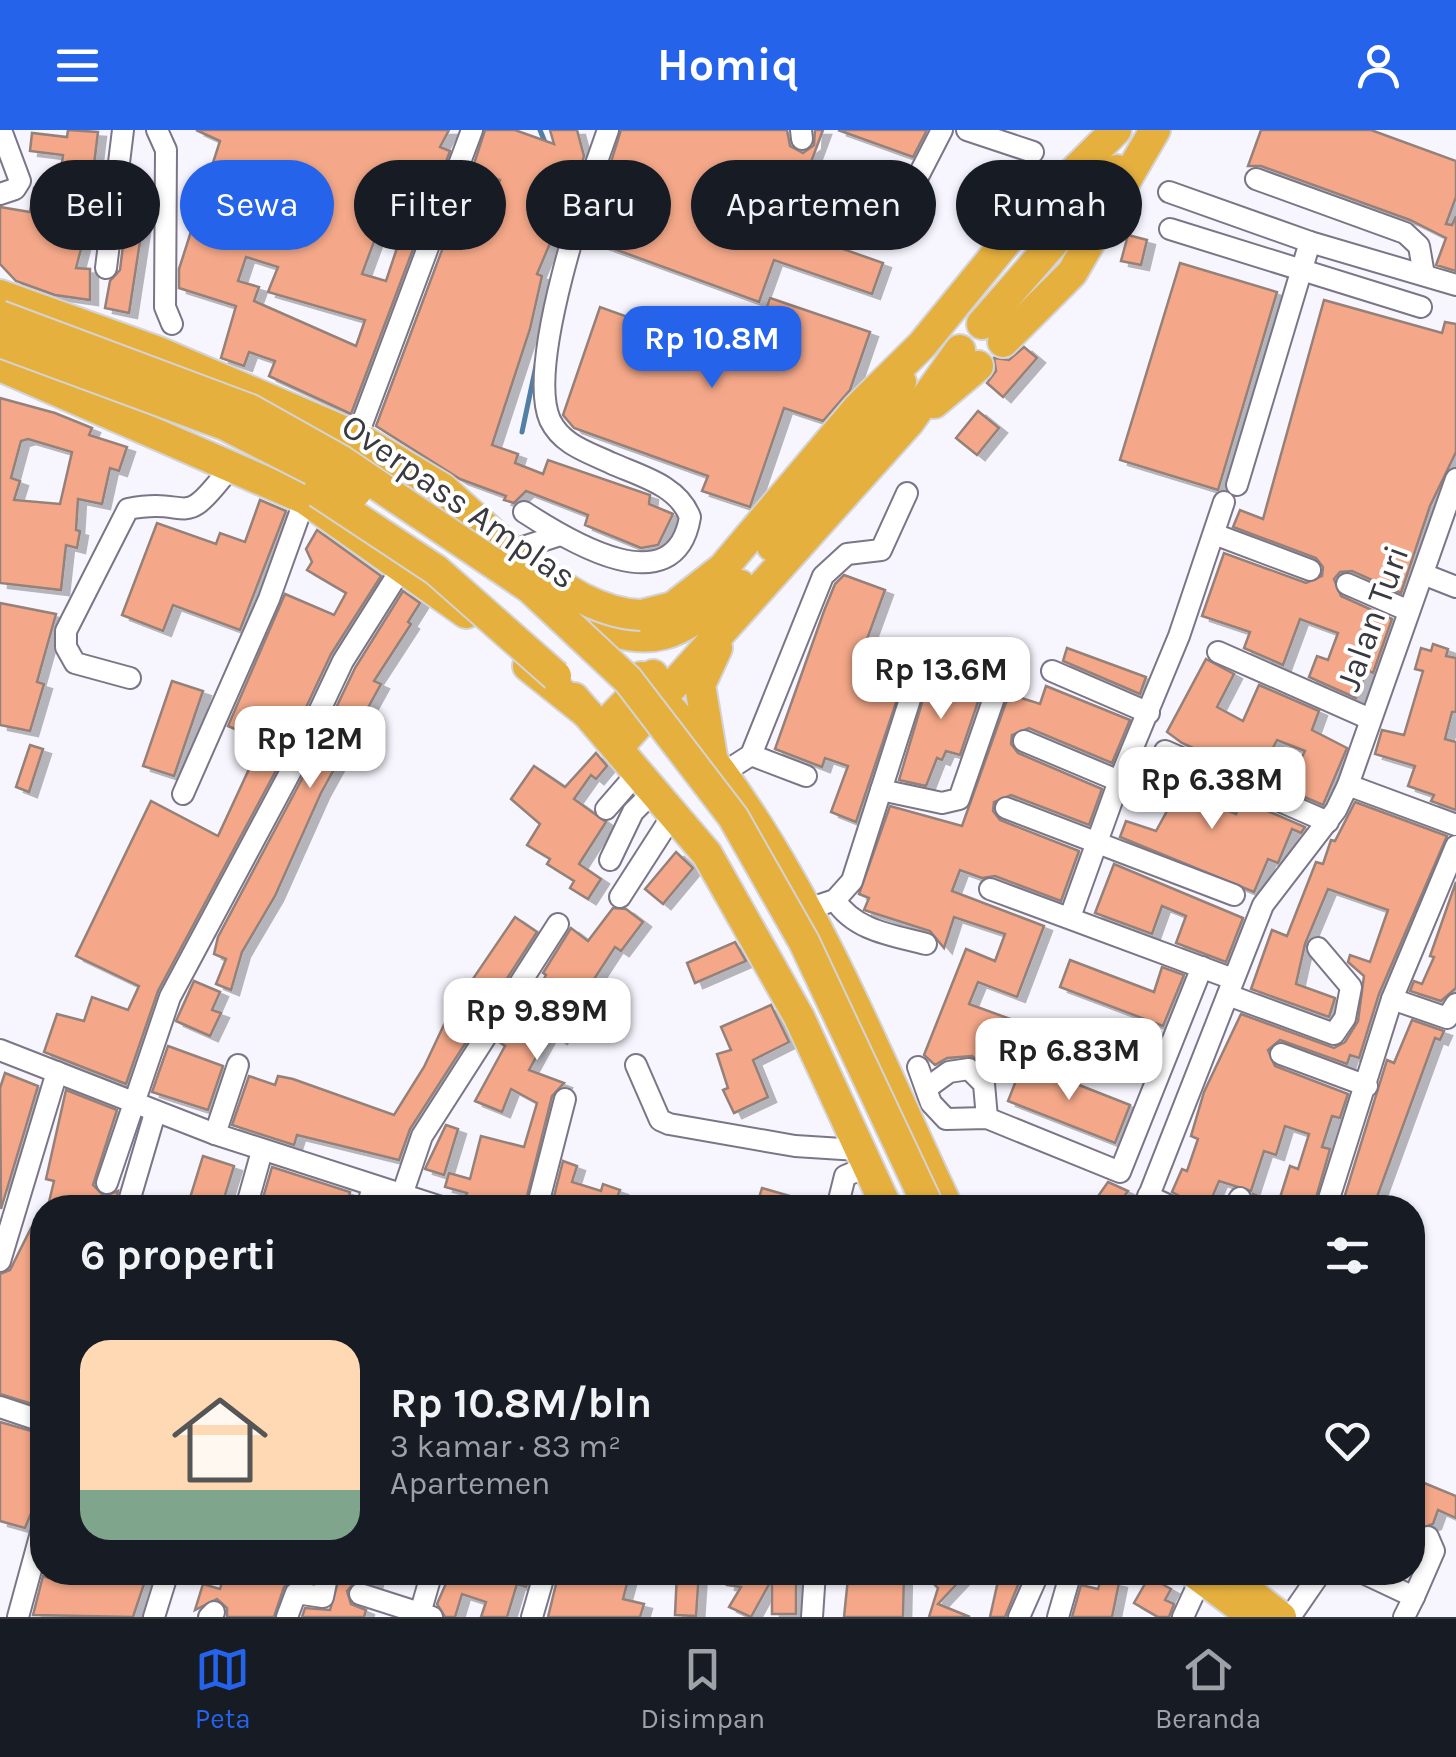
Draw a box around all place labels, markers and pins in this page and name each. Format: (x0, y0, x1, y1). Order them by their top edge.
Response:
pin: Rp 10.8M (609, 306, 815, 391)
pin: Rp 13.6M (838, 637, 1044, 722)
pin: Rp 12M (229, 706, 391, 791)
pin: Rp 6.38M (1109, 747, 1315, 832)
pin: Rp 9.89M (434, 978, 640, 1063)
pin: Rp 6.83M (966, 1018, 1172, 1103)

